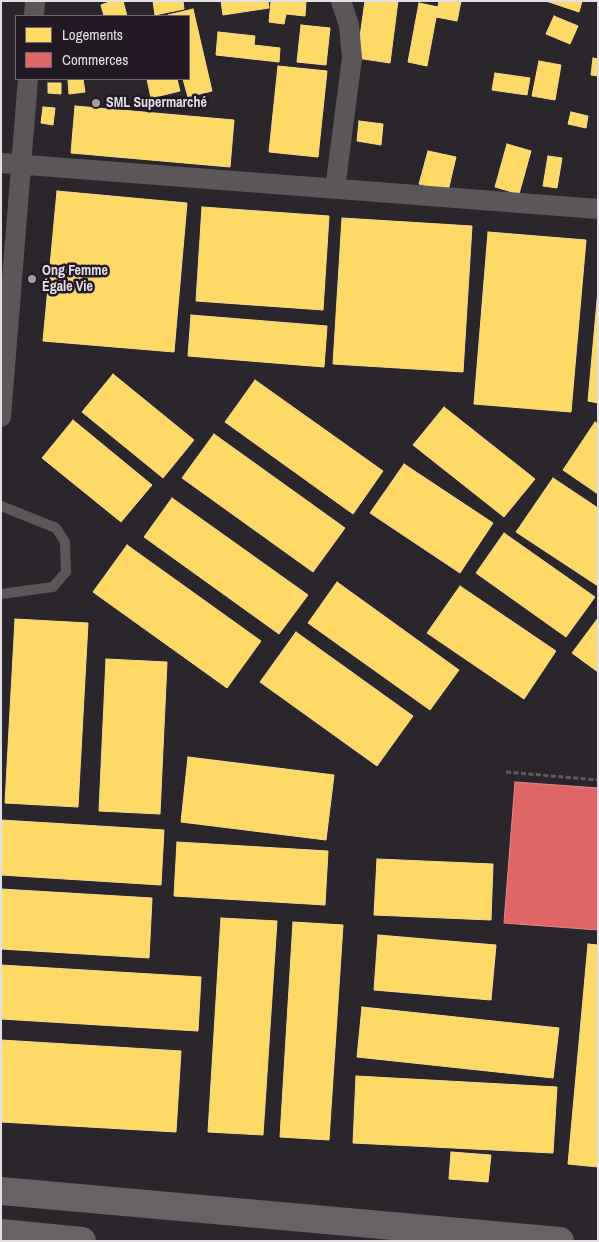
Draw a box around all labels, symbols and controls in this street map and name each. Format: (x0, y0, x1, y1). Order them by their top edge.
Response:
legend (15, 15, 190, 80)
text: Logements (62, 24, 123, 45)
text: Commerces (62, 49, 128, 70)
place label: SML Supermarché (106, 95, 207, 111)
marker: SML Supermarché (90, 97, 102, 109)
place label: Ong Femme Égale Vie (42, 263, 108, 296)
marker: Ong Femme Égale Vie (26, 273, 38, 285)

